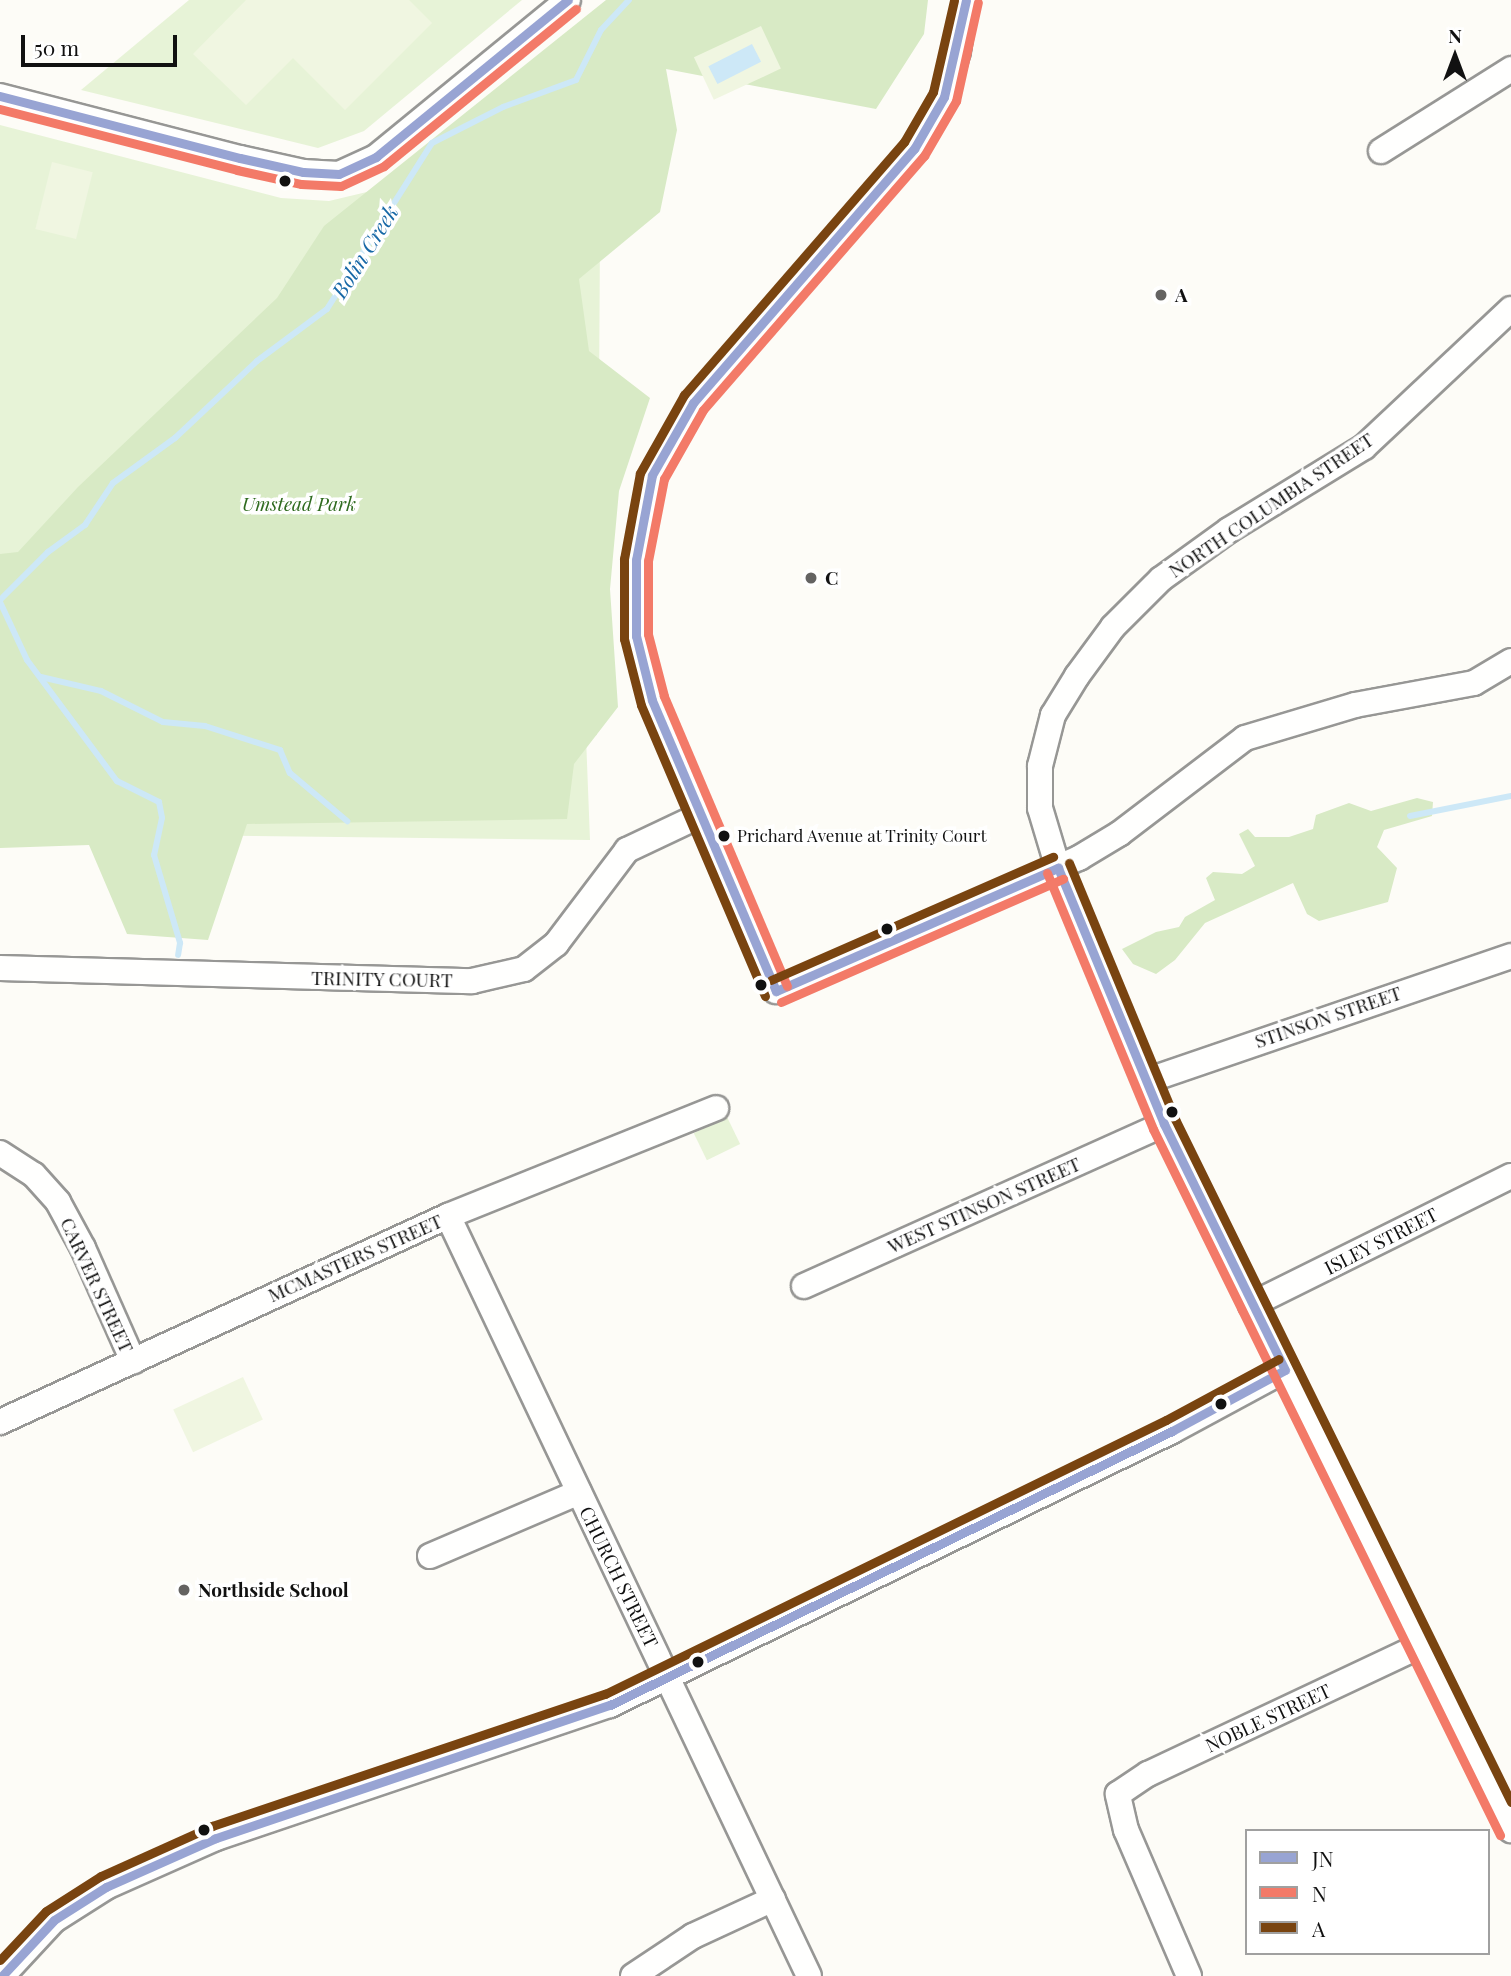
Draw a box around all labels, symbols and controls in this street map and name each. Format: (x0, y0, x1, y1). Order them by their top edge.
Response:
scale bar (24, 21, 180, 65)
north arrow (1420, 21, 1490, 91)
text: N (1448, 22, 1462, 48)
text: 50 m (34, 33, 79, 61)
unlabelled marker (278, 174, 292, 188)
water label: Bolin Creek (326, 200, 402, 302)
place label: A (1175, 284, 1188, 306)
marker: A (1153, 287, 1169, 303)
street label: NORTH COLUMBIA STREET (1164, 428, 1378, 582)
park label: Umstead Park (242, 493, 356, 515)
place label: C (825, 567, 838, 589)
marker: C (803, 570, 819, 586)
place label: Prichard Avenue at Trinity Court (737, 826, 988, 846)
marker: Prichard Avenue at Trinity Court (717, 829, 731, 843)
unlabelled marker (880, 922, 894, 936)
street label: TRINITY COURT (311, 966, 453, 992)
unlabelled marker (754, 978, 768, 992)
street label: STINSON STREET (1252, 981, 1404, 1053)
unlabelled marker (1165, 1105, 1179, 1119)
street label: WEST STINSON STREET (884, 1152, 1084, 1258)
street label: ISLEY STREET (1320, 1203, 1442, 1279)
street label: MCMASTERS STREET (264, 1209, 446, 1307)
street label: CARVER STREET (56, 1214, 138, 1356)
unlabelled marker (1214, 1397, 1228, 1411)
street label: CHURCH STREET (575, 1503, 663, 1651)
place label: Northside School (198, 1579, 349, 1601)
marker: Northside School (176, 1582, 192, 1598)
unlabelled marker (691, 1655, 705, 1669)
street label: NOBLE STREET (1202, 1679, 1334, 1757)
unlabelled marker (197, 1823, 211, 1837)
legend (1245, 1829, 1490, 1955)
text: JN (1312, 1844, 1334, 1872)
text: N (1312, 1879, 1327, 1907)
text: A (1312, 1914, 1325, 1942)

